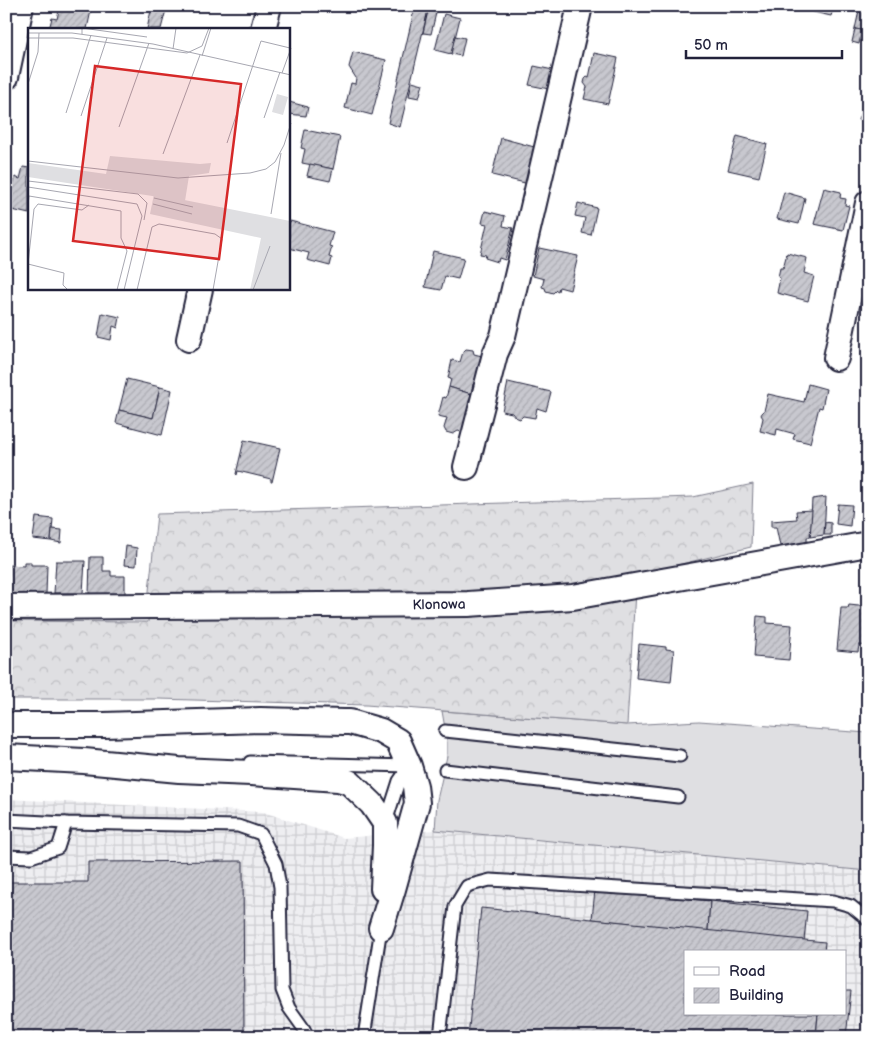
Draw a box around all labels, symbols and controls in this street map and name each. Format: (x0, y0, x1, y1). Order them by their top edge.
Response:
inset map (28, 28, 290, 290)
scale bar (686, 28, 843, 60)
text: 50 m (694, 36, 728, 55)
street label: Klonowa (412, 596, 466, 613)
legend (684, 950, 846, 1016)
text: Road (729, 962, 765, 981)
text: Building (729, 986, 784, 1005)

